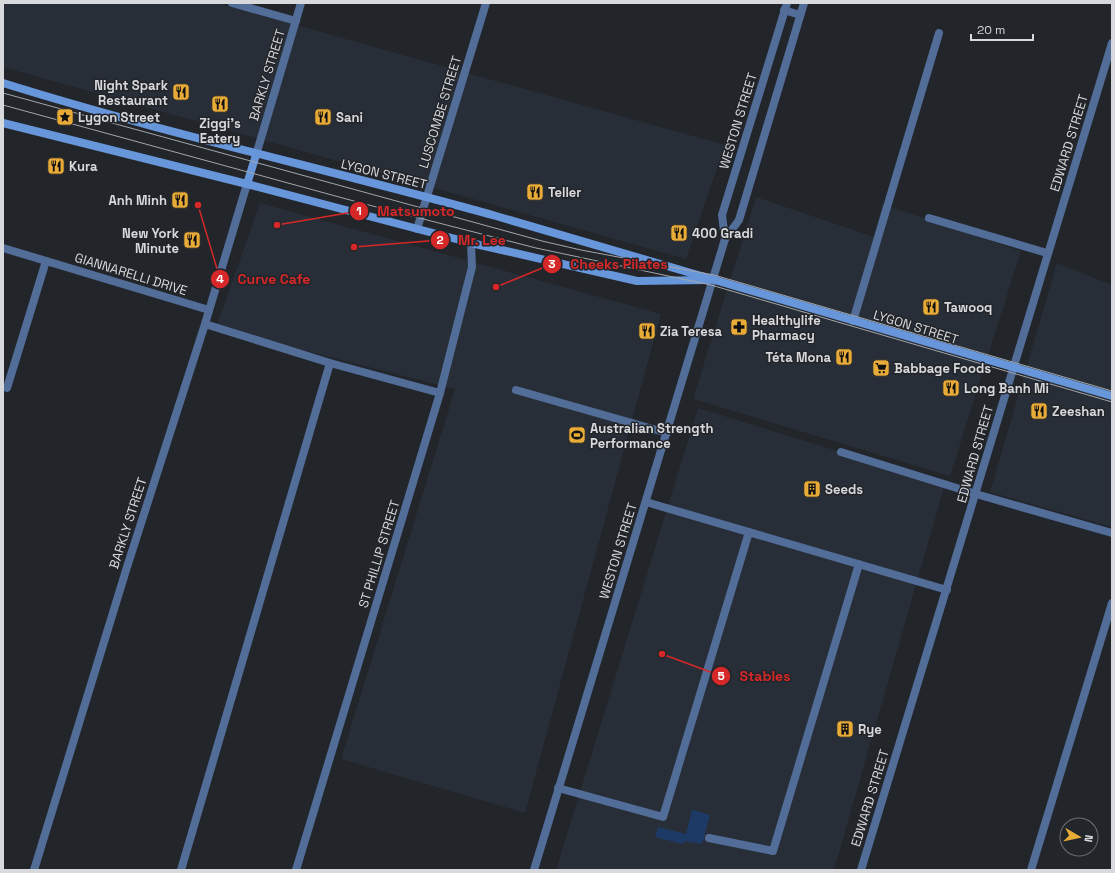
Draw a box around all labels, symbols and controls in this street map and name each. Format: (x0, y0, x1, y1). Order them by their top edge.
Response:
scale bar (971, 16, 1033, 42)
text: 20 m (977, 22, 1005, 38)
street label: BARKLY STREET (245, 27, 289, 123)
street label: LUSCOMBE STREET (415, 53, 465, 170)
street label: WESTON STREET (715, 70, 761, 171)
place label: Night Spark Restaurant (94, 77, 169, 109)
restaurant icon: Night Spark Restaurant (171, 82, 191, 102)
street label: EDWARD STREET (1046, 92, 1092, 194)
restaurant icon: Ziggi's Eatery (210, 94, 230, 114)
place icon: Lygon Street (55, 107, 75, 127)
restaurant icon: Sani (313, 107, 333, 127)
place label: Lygon Street (78, 109, 160, 126)
place label: Sani (336, 109, 363, 126)
place label: Ziggi's Eatery (199, 115, 241, 147)
street label: LYGON STREET (339, 155, 429, 193)
restaurant icon: Kura (46, 156, 66, 176)
place label: Kura (69, 158, 98, 175)
restaurant icon: Teller (525, 182, 545, 202)
place label: Teller (548, 184, 582, 201)
restaurant icon: Anh Minh (170, 190, 190, 210)
place label: Anh Minh (108, 192, 167, 209)
callout: Matsumoto (349, 198, 462, 224)
text: Matsumoto (377, 202, 455, 220)
text: 1 (356, 203, 362, 219)
restaurant icon: 400 Gradi (669, 223, 689, 243)
place label: New York Minute (122, 225, 180, 257)
place label: 400 Gradi (692, 225, 753, 242)
callout: Mr. Lee (430, 227, 514, 253)
restaurant icon: New York Minute (182, 230, 202, 250)
text: Mr. Lee (458, 231, 506, 249)
text: 2 (436, 232, 444, 248)
street label: GIANNARELLI DRIVE (73, 249, 189, 299)
callout: Cheeks Pilates (542, 251, 676, 277)
text: Cheeks Pilates (570, 255, 668, 273)
text: 3 (548, 256, 556, 272)
callout: Curve Cafe (210, 266, 319, 292)
text: Curve Cafe (238, 270, 310, 288)
text: 4 (216, 271, 224, 287)
restaurant icon: Tawooq (921, 297, 941, 317)
place label: Tawooq (944, 299, 992, 316)
street label: LYGON STREET (871, 306, 961, 348)
place label: Healthylife Pharmacy (752, 312, 821, 344)
pharmacy icon: Healthylife Pharmacy (729, 317, 749, 337)
restaurant icon: Zia Teresa (637, 321, 657, 341)
place label: Zia Teresa (660, 323, 722, 340)
restaurant icon: Téta Mona (834, 347, 854, 367)
place label: Téta Mona (766, 349, 831, 366)
supermarket icon: Babbage Foods (871, 358, 891, 378)
place label: Babbage Foods (894, 360, 991, 377)
restaurant icon: Long Banh Mi (941, 378, 961, 398)
place label: Long Banh Mi (964, 380, 1049, 397)
restaurant icon: Zeeshan (1029, 401, 1049, 421)
street label: EDWARD STREET (953, 403, 997, 505)
place label: Zeeshan (1052, 403, 1105, 420)
place label: Australian Strength Performance (590, 420, 714, 452)
sports icon: Australian Strength Performance (567, 425, 587, 445)
street label: BARKLY STREET (105, 475, 151, 571)
building icon: Seeds (802, 479, 822, 499)
place label: Seeds (825, 481, 863, 498)
street label: ST PHILLIP STREET (355, 498, 404, 610)
street label: WESTON STREET (595, 500, 641, 601)
callout: Stables (711, 663, 798, 689)
text: Stables (739, 667, 791, 685)
text: 5 (717, 668, 725, 684)
building icon: Rye (835, 719, 855, 739)
place label: Rye (858, 721, 882, 738)
street label: EDWARD STREET (847, 747, 893, 849)
north arrow (1059, 817, 1099, 857)
text: N (1081, 834, 1096, 843)

